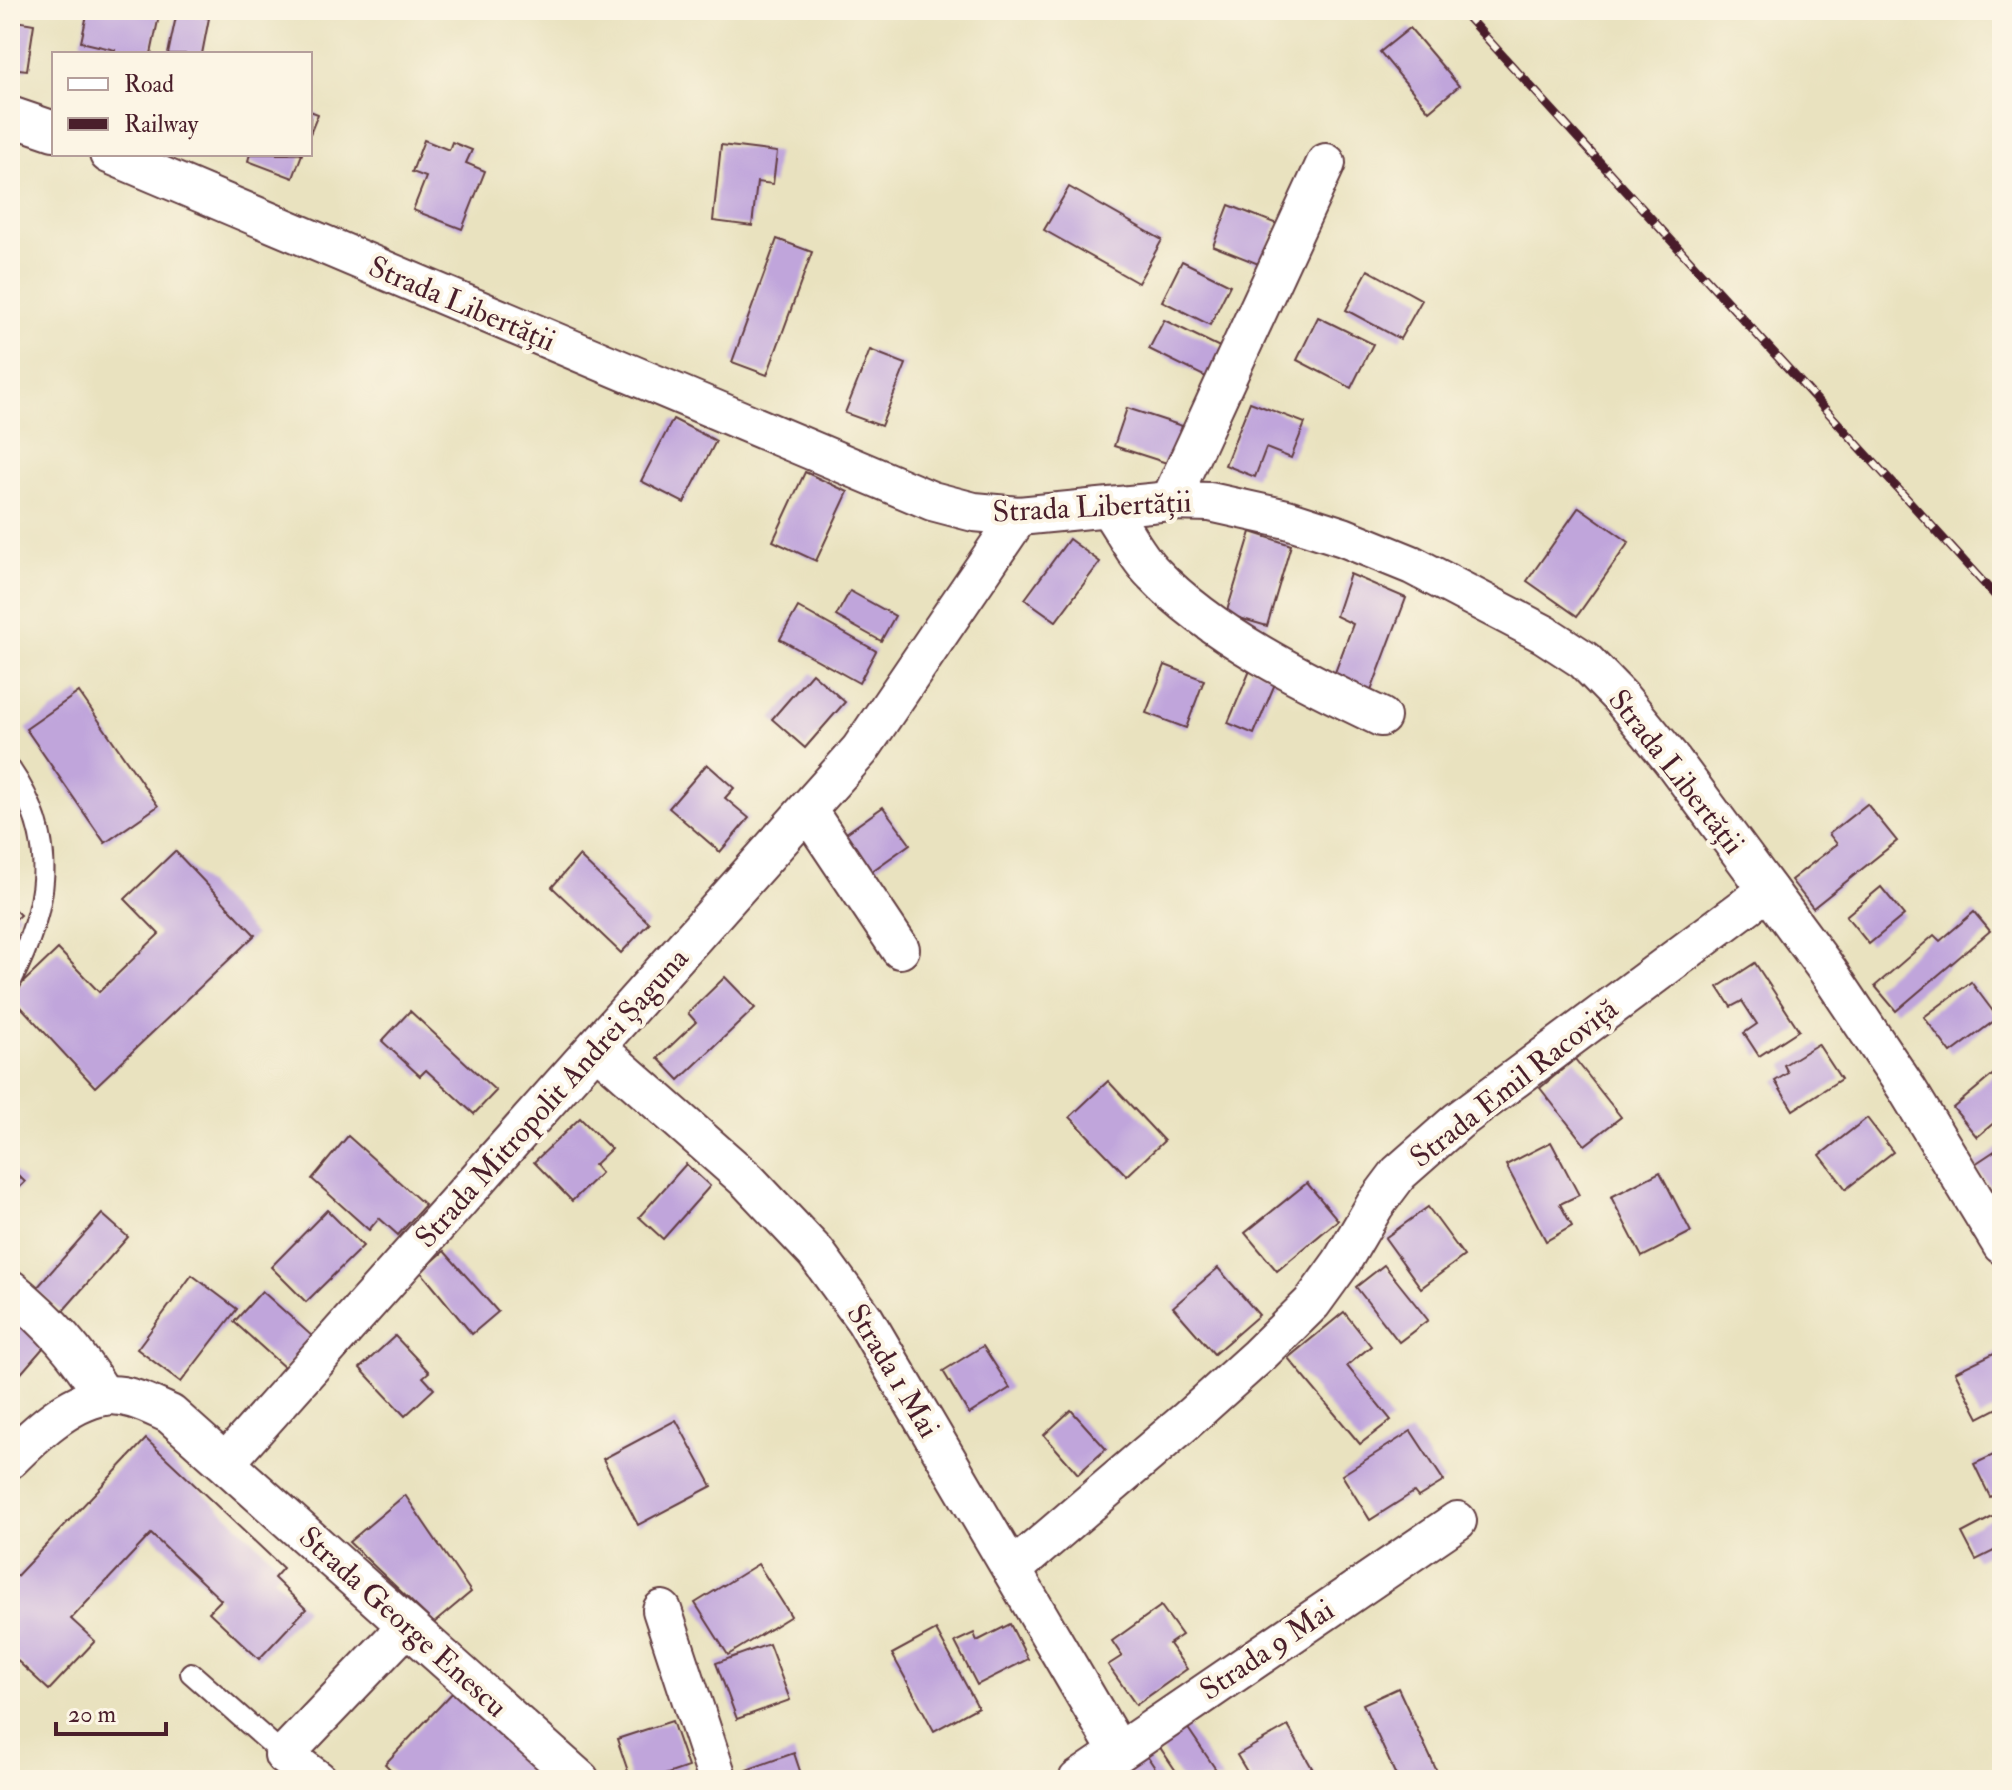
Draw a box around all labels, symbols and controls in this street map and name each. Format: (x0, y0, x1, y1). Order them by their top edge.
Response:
legend (52, 52, 312, 156)
text: Road (124, 69, 174, 100)
text: Railway (124, 109, 199, 140)
street label: Strada Libertății (363, 248, 561, 360)
street label: Strada Libertății (992, 483, 1192, 531)
street label: Strada Libertății (1600, 682, 1752, 862)
street label: Strada Mitropolit Andrei Șaguna (407, 940, 697, 1256)
street label: Strada Emil Racoviță (1403, 990, 1626, 1176)
street label: Strada 1 Mai (839, 1297, 947, 1445)
street label: Strada George Enescu (291, 1519, 515, 1725)
street label: Strada 9 Mai (1193, 1592, 1341, 1708)
scale bar (56, 1686, 166, 1736)
text: 20 m (68, 1699, 117, 1730)

